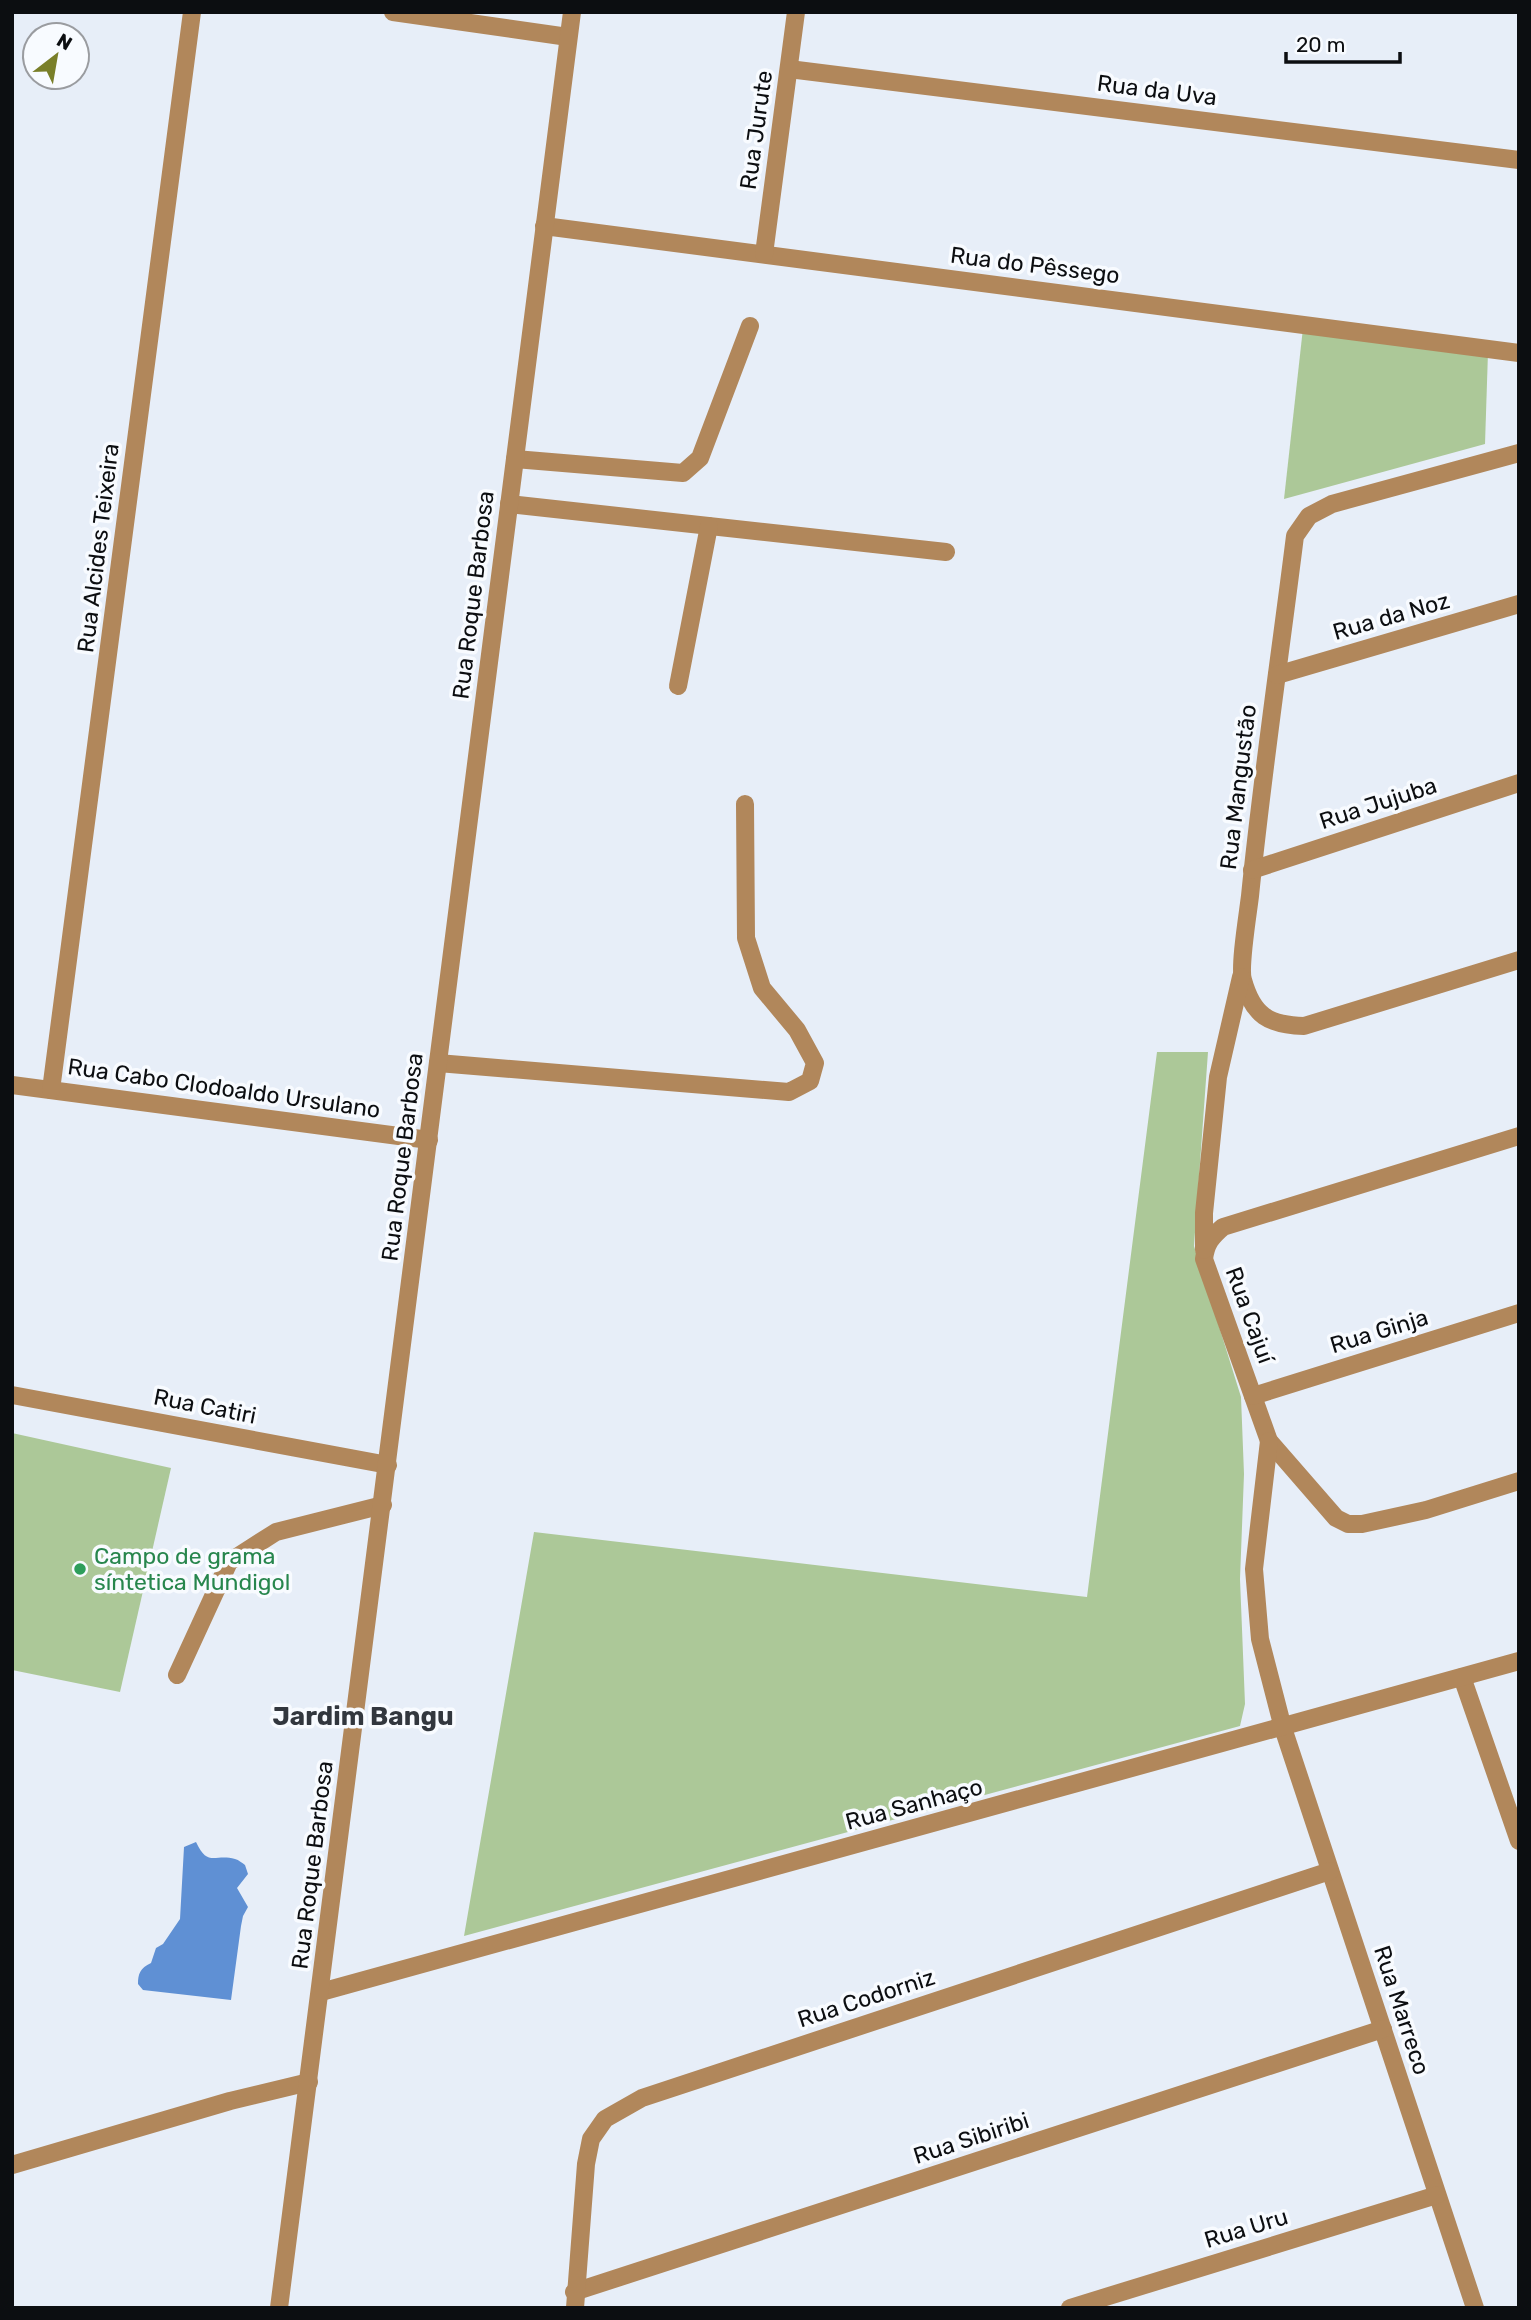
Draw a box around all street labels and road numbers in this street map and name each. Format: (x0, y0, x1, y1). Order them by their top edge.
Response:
street label: Rua Jurute (734, 69, 778, 191)
street label: Rua da Uva (1096, 69, 1218, 111)
street label: Rua do Pêssego (949, 241, 1121, 289)
street label: Rua Alcides Teixeira (71, 442, 125, 654)
street label: Rua Roque Barbosa (446, 489, 500, 701)
street label: Rua da Noz (1329, 586, 1453, 646)
street label: Rua Mangustão (1214, 703, 1262, 871)
street label: Rua Jujuba (1316, 771, 1440, 835)
street label: Rua Roque Barbosa (375, 1051, 429, 1263)
street label: Rua Cabo Clodoaldo Ursulano (66, 1052, 382, 1124)
street label: Rua Cajuí (1220, 1263, 1281, 1368)
street label: Rua Ginja (1327, 1303, 1431, 1359)
street label: Rua Catiri (151, 1382, 259, 1430)
street label: Rua Roque Barbosa (285, 1759, 339, 1971)
street label: Rua Sanhaço (842, 1772, 986, 1836)
street label: Rua Marreco (1368, 1942, 1436, 2078)
street label: Rua Codorniz (794, 1963, 938, 2033)
street label: Rua Sibiribi (910, 2106, 1032, 2170)
street label: Rua Uru (1201, 2202, 1291, 2254)

